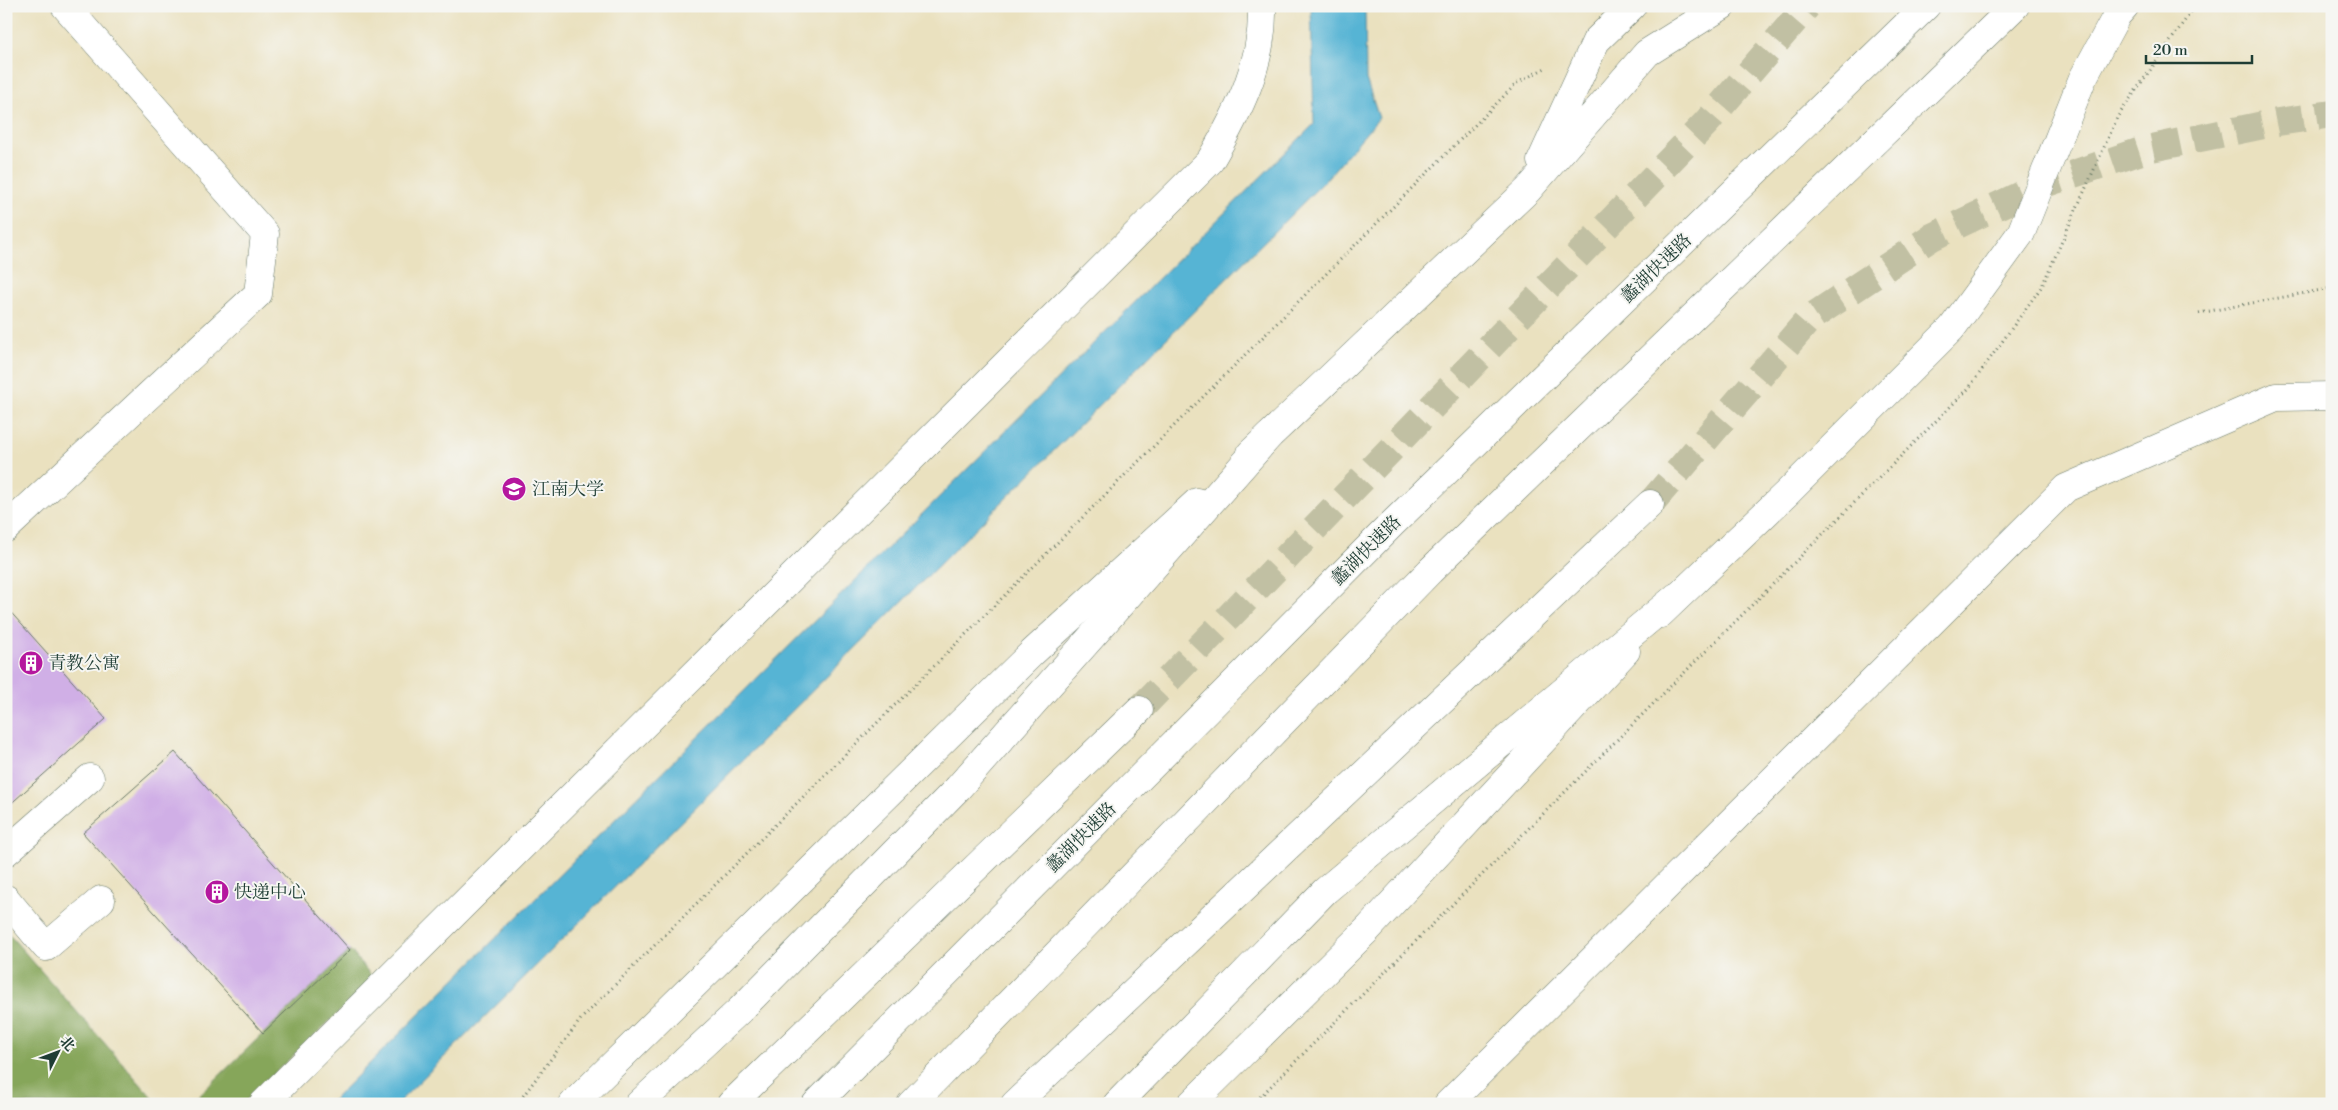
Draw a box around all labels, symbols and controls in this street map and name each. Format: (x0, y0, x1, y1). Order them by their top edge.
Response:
scale bar (2146, 32, 2252, 64)
text: 20 m (2153, 41, 2188, 60)
street label: 蠡湖快速路 (1616, 229, 1697, 308)
school or university icon: 江南大学 (501, 476, 527, 502)
place label: 江南大学 (532, 478, 604, 501)
street label: 蠡湖快速路 (1326, 510, 1406, 590)
building icon: 青教公寓 (18, 650, 44, 676)
place label: 青教公寓 (48, 652, 120, 675)
street label: 蠡湖快速路 (1041, 797, 1121, 877)
building icon: 快递中心 (204, 879, 230, 905)
place label: 快递中心 (234, 881, 306, 904)
north arrow (32, 1028, 82, 1078)
text: 北 (56, 1033, 78, 1055)

